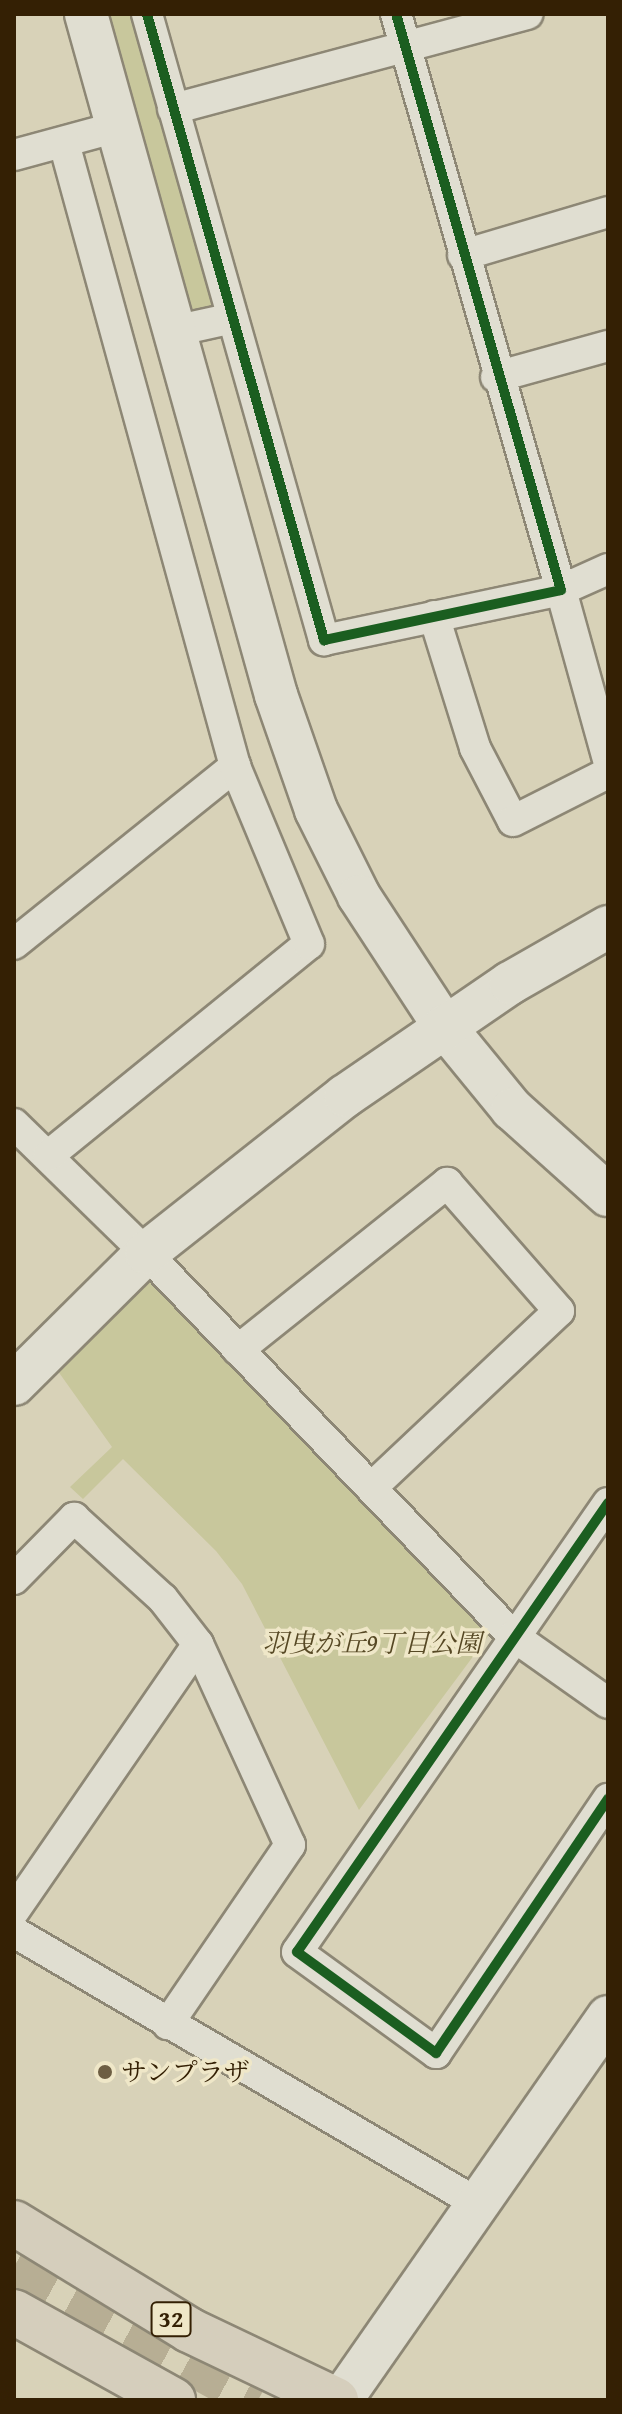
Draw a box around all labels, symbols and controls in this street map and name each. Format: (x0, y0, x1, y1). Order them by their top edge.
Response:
park label: 羽曳が丘9丁目公園 (263, 1627, 481, 1659)
place label: サンプラザ (121, 2056, 251, 2088)
marker: サンプラザ (96, 2063, 114, 2081)
road number: 32 (149, 2299, 193, 2339)

